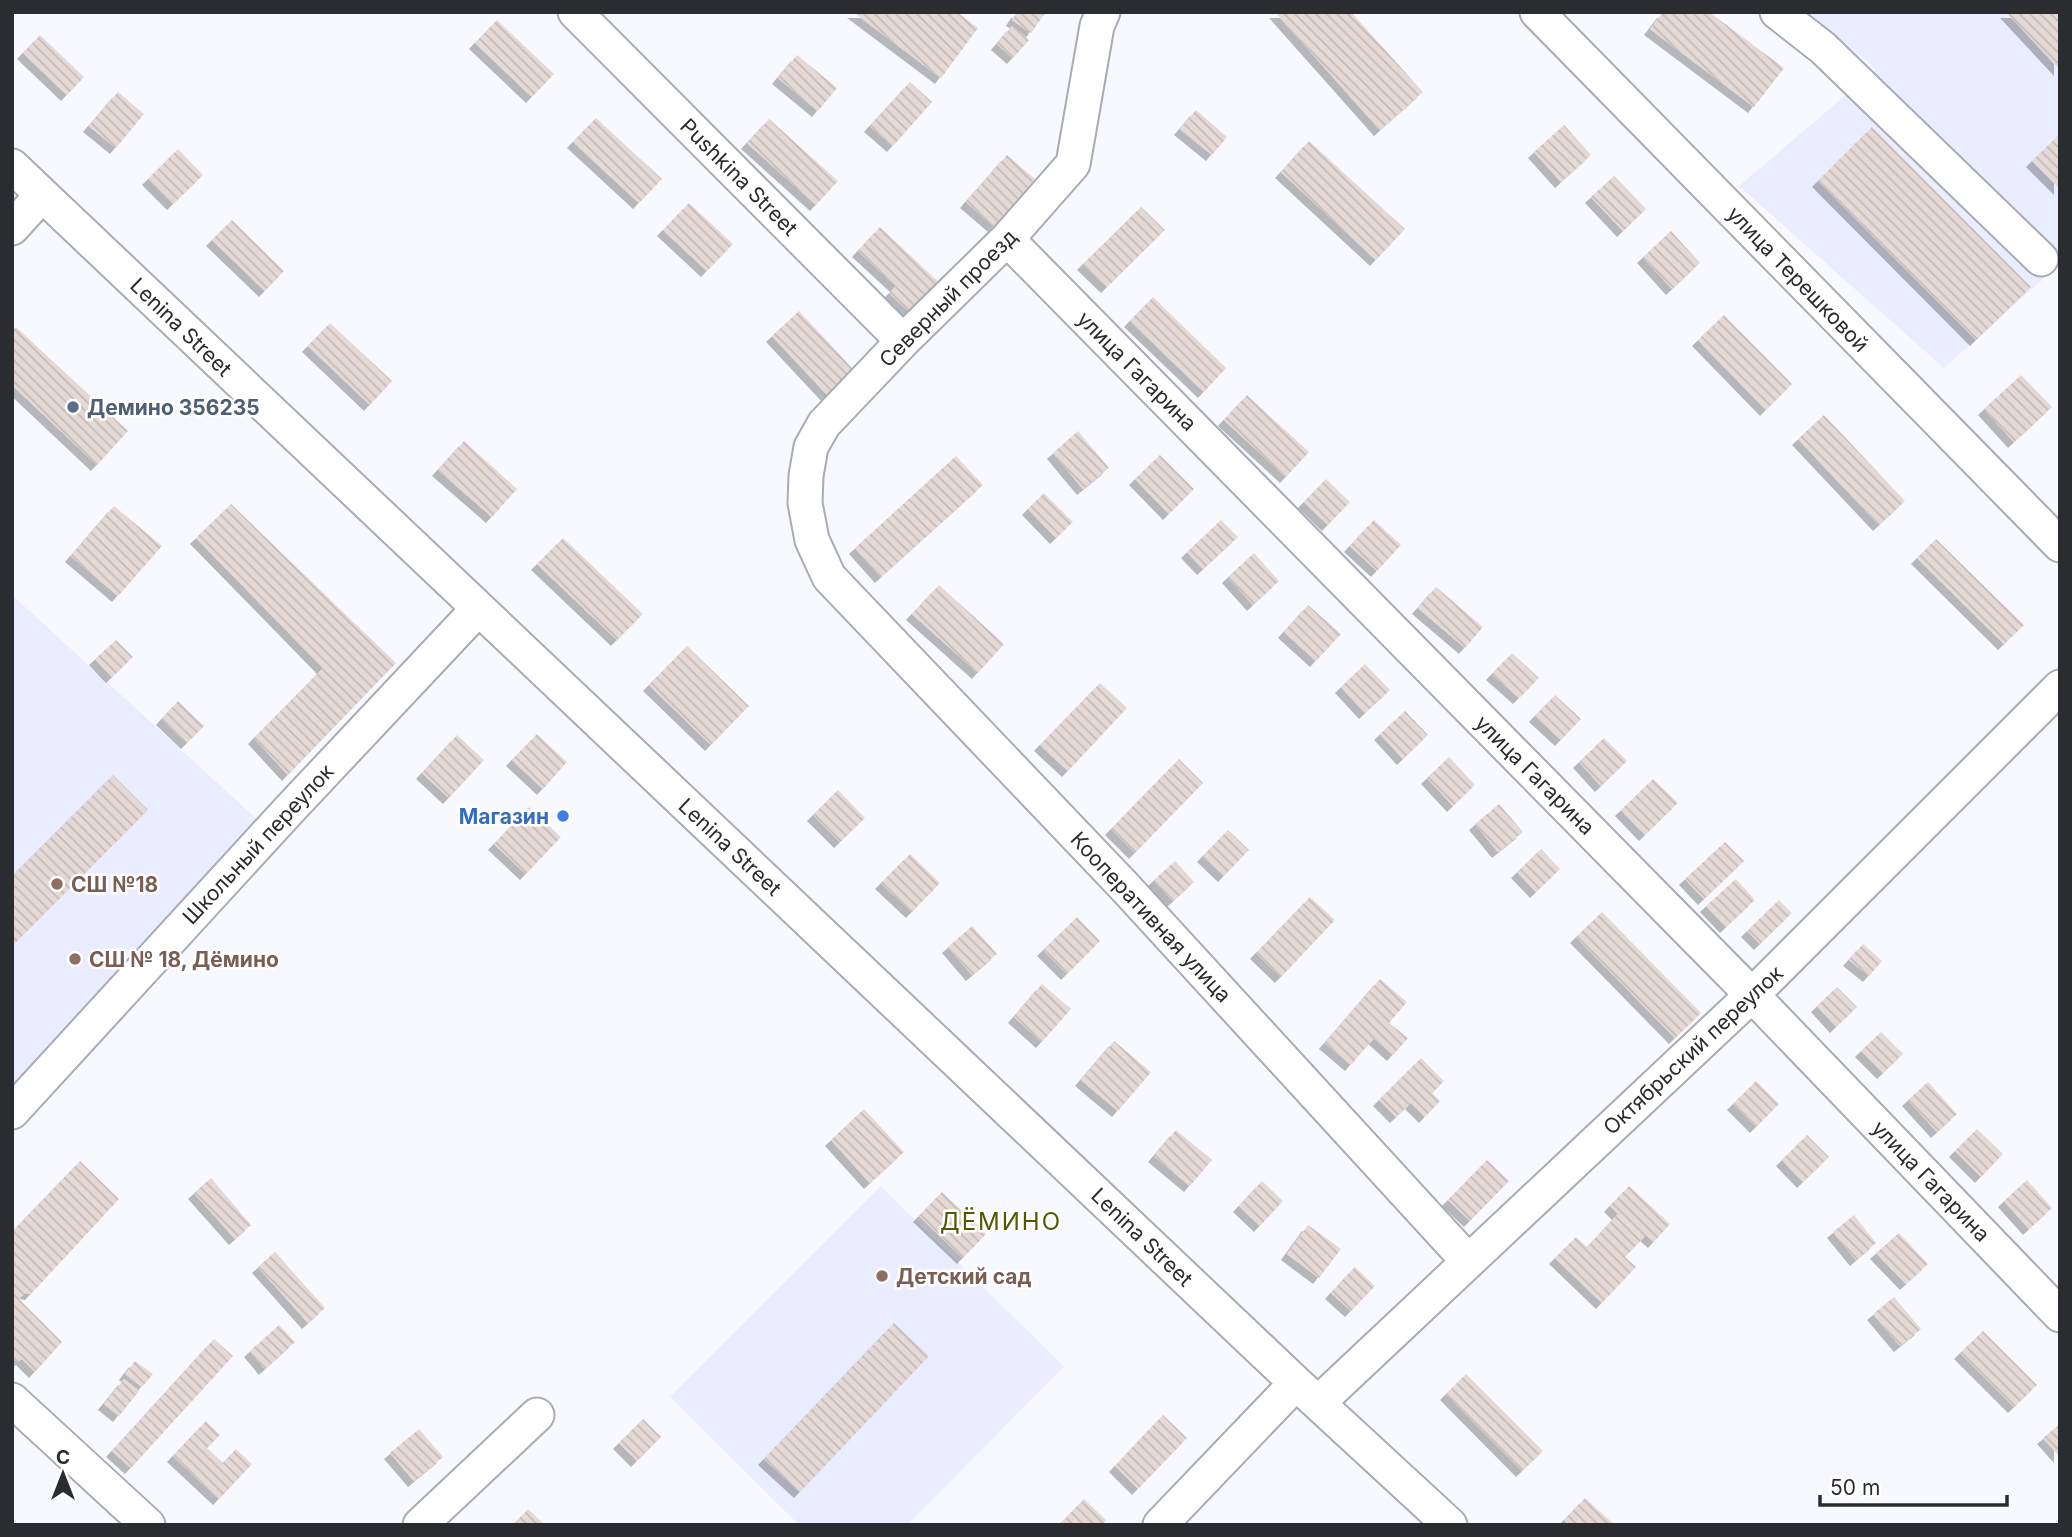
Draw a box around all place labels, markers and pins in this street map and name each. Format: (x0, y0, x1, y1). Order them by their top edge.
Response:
place label: Демино 356235 (87, 395, 260, 420)
marker: Демино 356235 (65, 399, 81, 415)
place label: Магазин (459, 804, 549, 829)
marker: Магазин (555, 808, 571, 824)
place label: СШ №18 (71, 872, 158, 897)
marker: СШ №18 (49, 876, 65, 892)
place label: СШ № 18, Дёмино (89, 947, 279, 972)
marker: СШ № 18, Дёмино (67, 951, 83, 967)
place label: Детский сад (896, 1264, 1031, 1289)
marker: Детский сад (874, 1268, 890, 1284)

